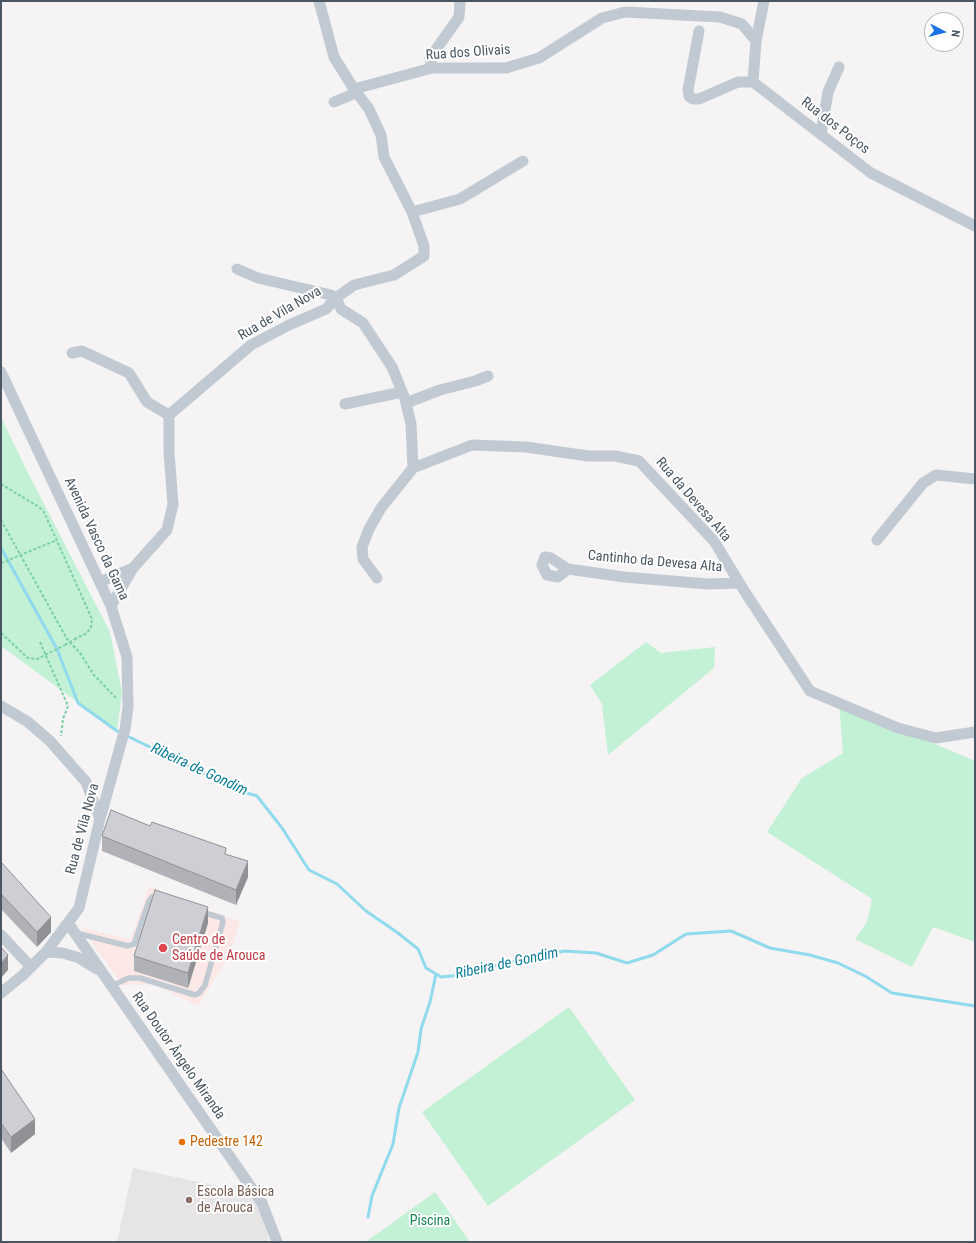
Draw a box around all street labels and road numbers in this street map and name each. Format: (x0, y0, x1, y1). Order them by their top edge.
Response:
street label: Rua dos Olivais (425, 42, 511, 64)
street label: Rua dos Poços (797, 94, 873, 158)
street label: Rua de Vila Nova (235, 283, 325, 345)
street label: Rua da Devesa Alta (652, 454, 734, 546)
street label: Avenida Vasco da Gama (60, 475, 132, 603)
street label: Cantinho da Devesa Alta (587, 548, 723, 576)
street label: Rua de Vila Nova (63, 782, 103, 876)
street label: Rua Doutor Ângelo Miranda (128, 989, 228, 1123)

